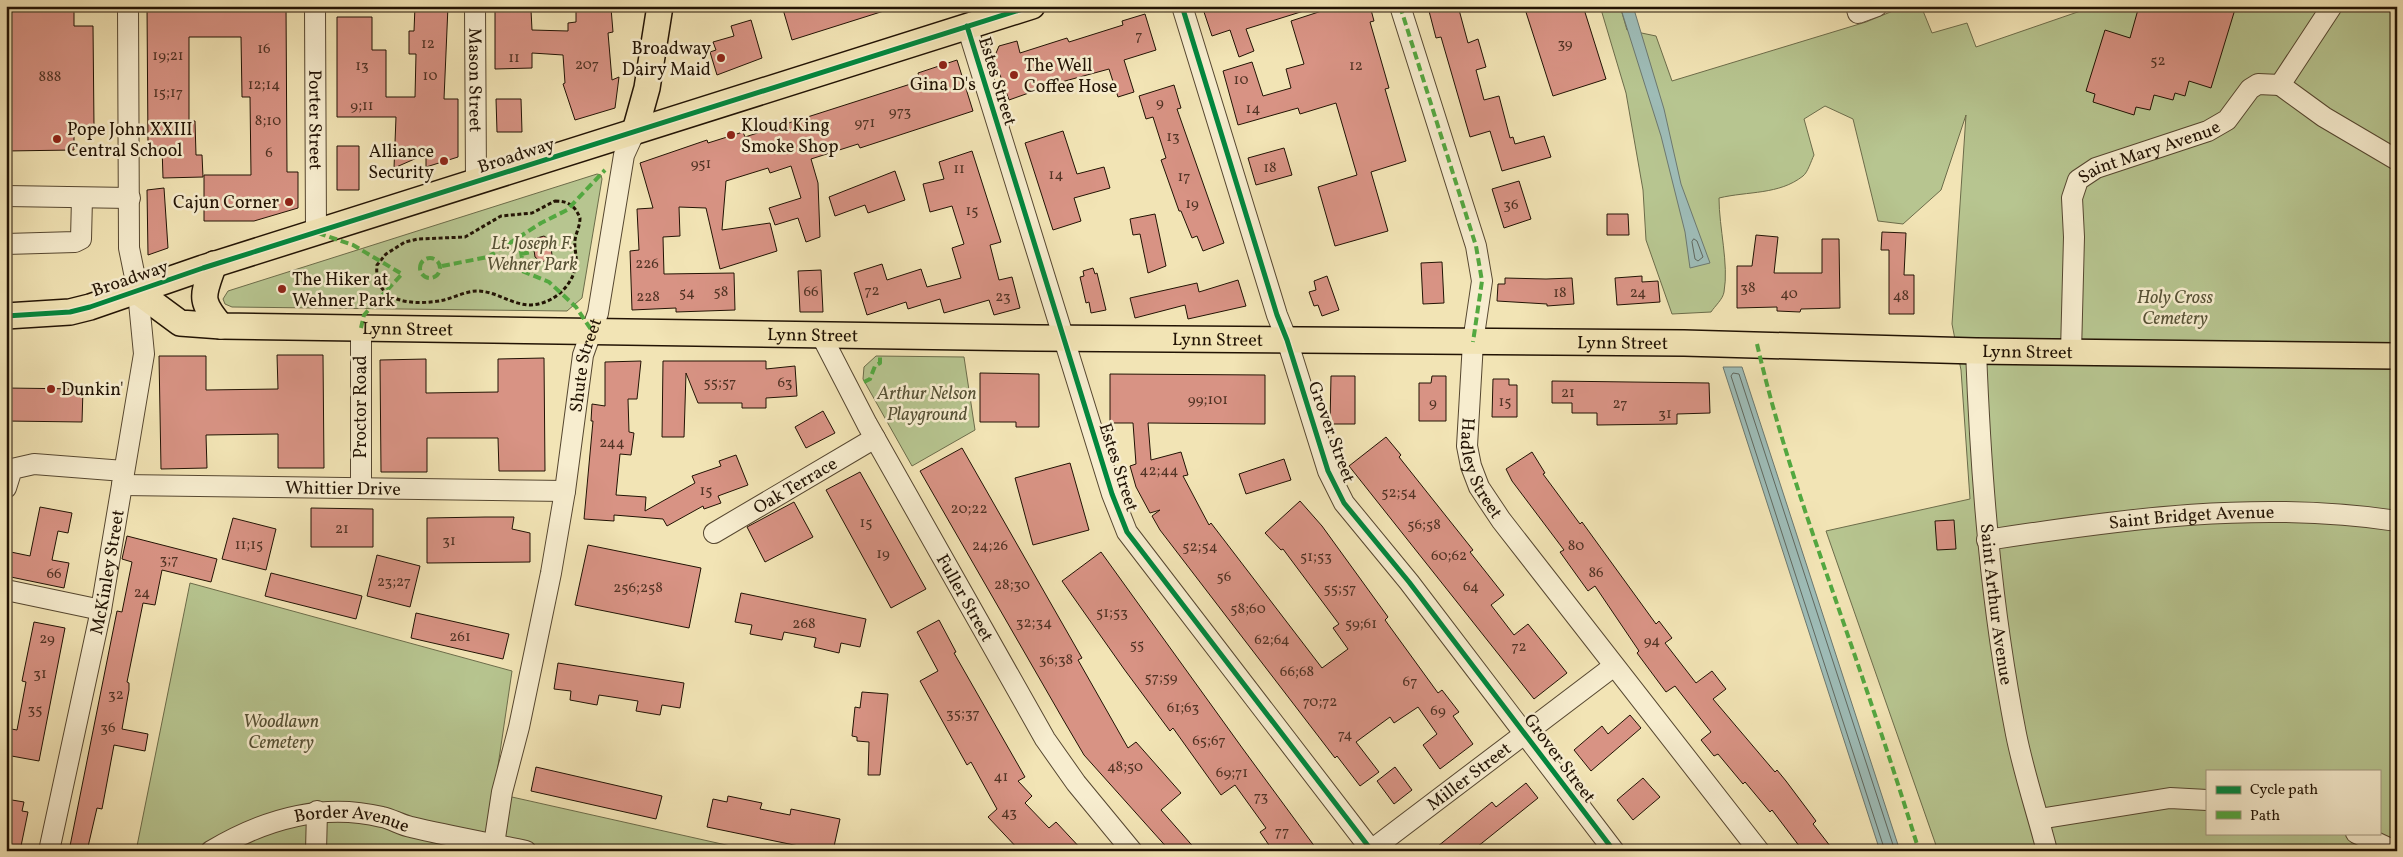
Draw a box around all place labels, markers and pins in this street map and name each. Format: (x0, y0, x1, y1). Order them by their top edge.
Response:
place label: Broadway Dairy Maid (622, 37, 711, 83)
marker: Broadway Dairy Maid (715, 52, 727, 64)
place label: The Well Coffee Hose (1024, 54, 1117, 100)
marker: Gina D's (937, 59, 949, 71)
marker: The Well Coffee Hose (1008, 69, 1020, 81)
place label: Gina D's (910, 73, 976, 98)
place label: Kloud King Smoke Shop (741, 114, 839, 160)
place label: Pope John XXIII Central School (67, 118, 193, 164)
marker: Kloud King Smoke Shop (725, 129, 737, 141)
marker: Pope John XXIII Central School (51, 133, 63, 145)
place label: Alliance Security (368, 140, 434, 186)
marker: Alliance Security (438, 155, 450, 167)
place label: Cajun Corner (173, 191, 279, 216)
marker: Cajun Corner (283, 196, 295, 208)
place label: The Hiker at Wehner Park (292, 268, 395, 314)
marker: The Hiker at Wehner Park (276, 283, 288, 295)
place label: Dunkin' (61, 378, 124, 403)
marker: Dunkin' (45, 383, 57, 395)

